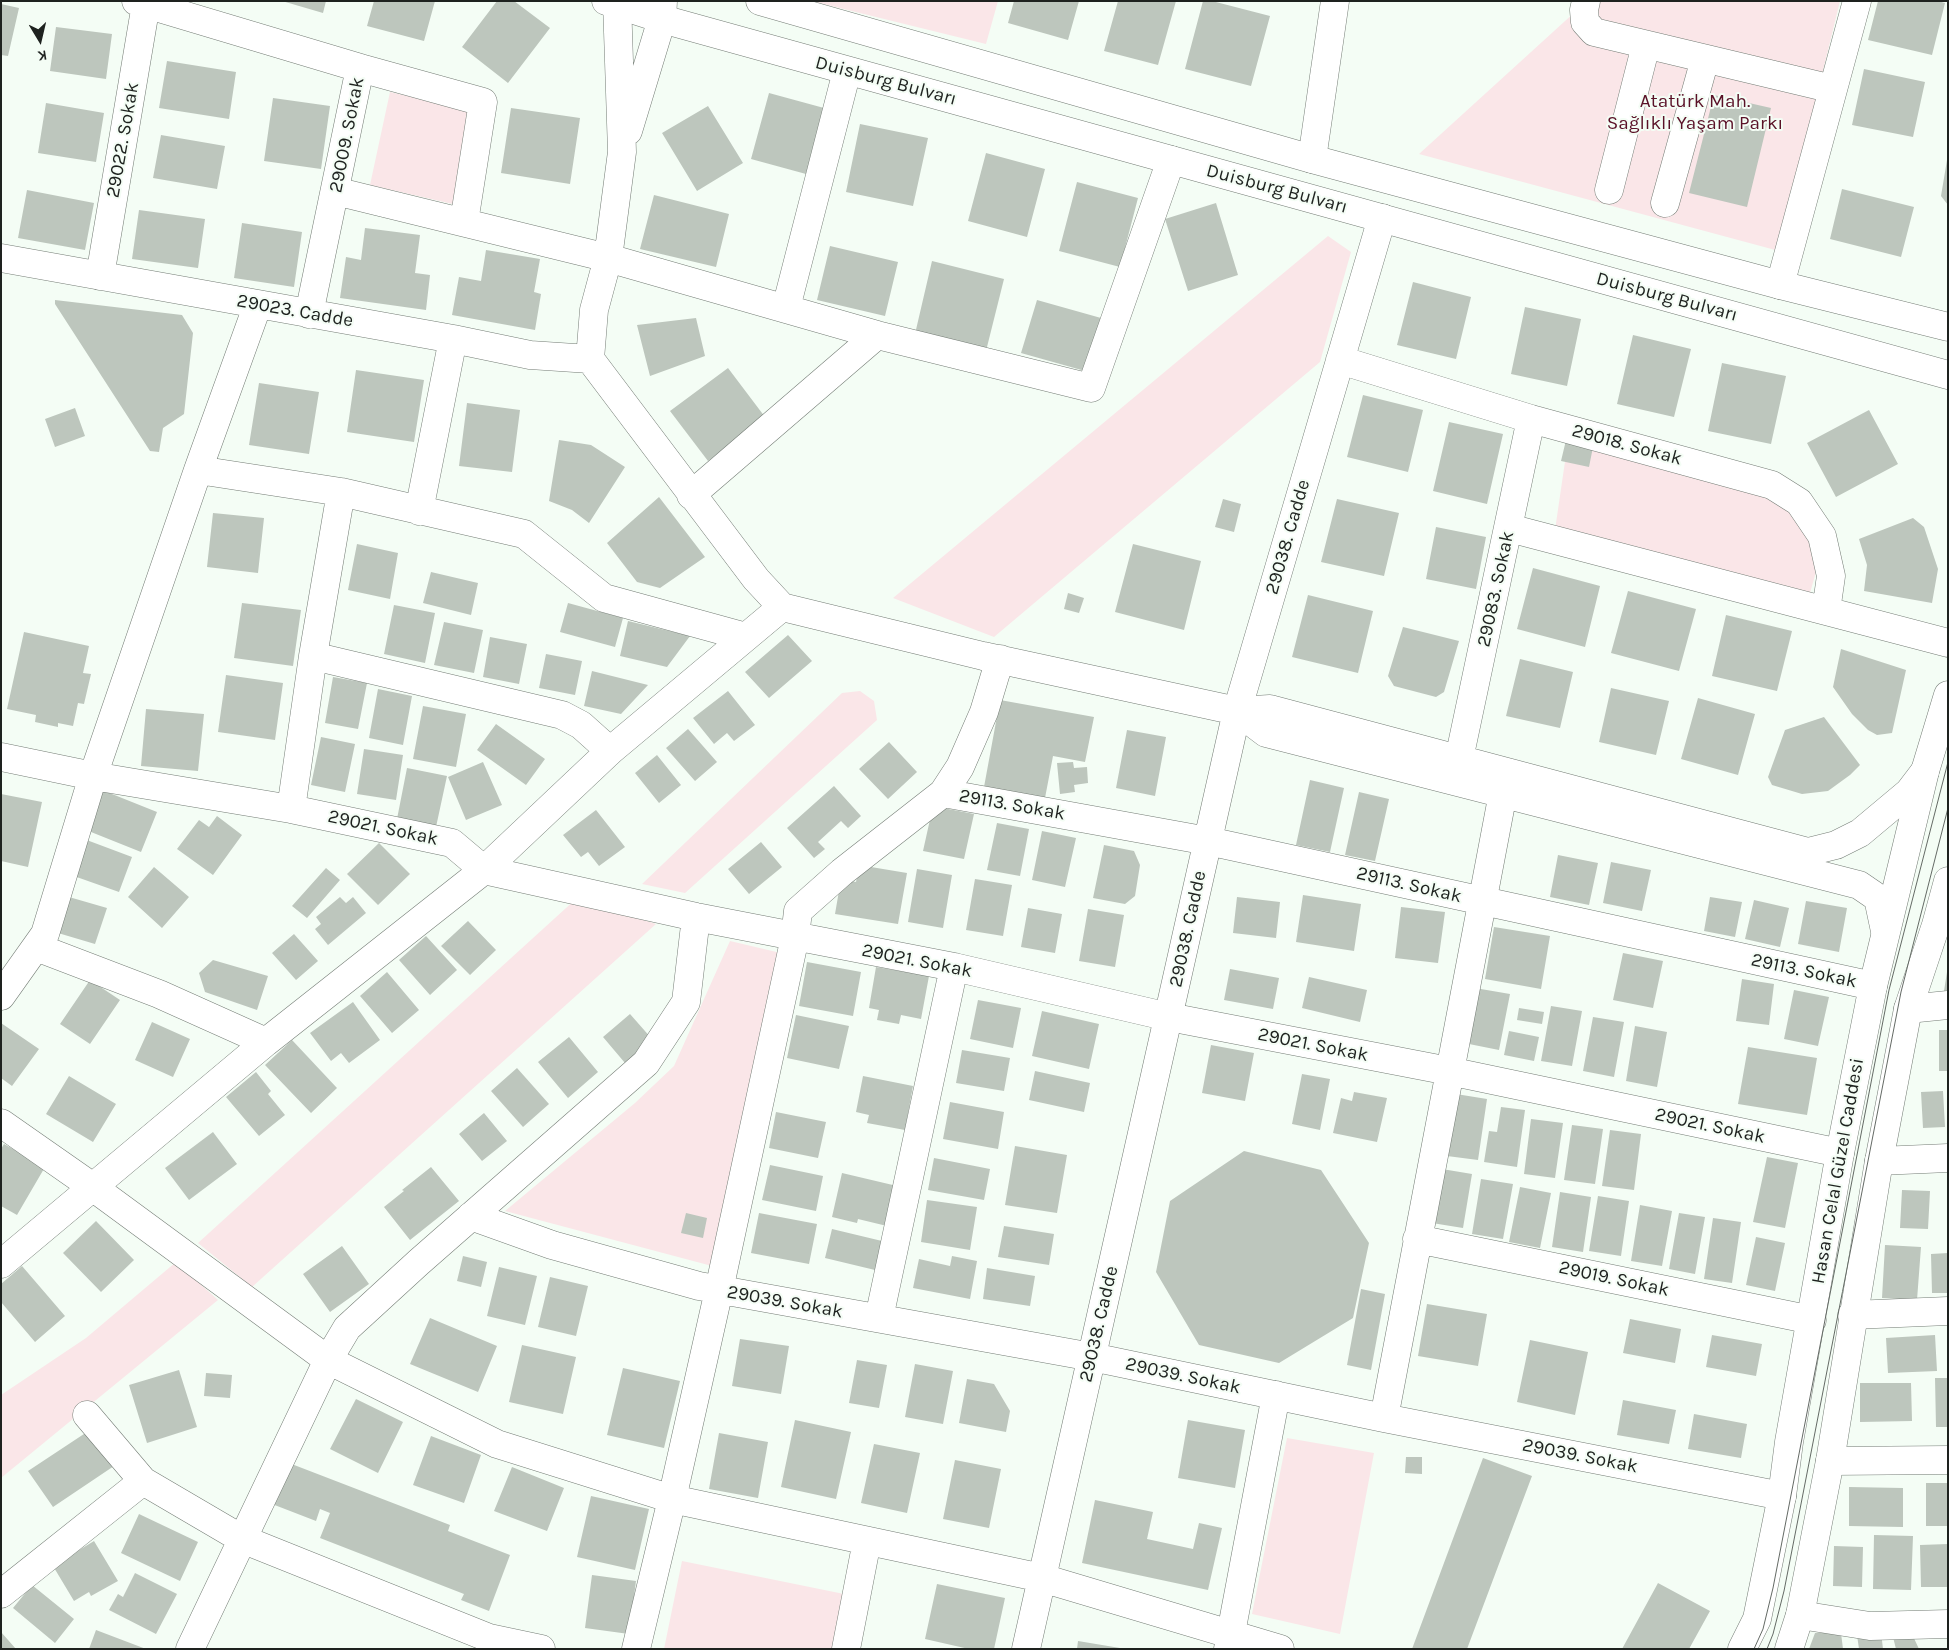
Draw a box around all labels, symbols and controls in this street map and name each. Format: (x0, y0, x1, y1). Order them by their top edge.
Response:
north arrow (15, 15, 65, 65)
text: K (37, 46, 48, 64)
street label: Duisburg Bulvarı (813, 51, 959, 111)
street label: 29009. Sokak (325, 75, 369, 195)
street label: 29022. Sokak (102, 80, 144, 200)
park label: Atatürk Mah. Sağlıklı Yaşam Parkı (1607, 91, 1783, 135)
street label: Duisburg Bulvarı (1204, 159, 1350, 219)
street label: Duisburg Bulvarı (1594, 267, 1740, 327)
street label: 29023. Cadde (235, 290, 355, 332)
street label: 29018. Sokak (1570, 419, 1684, 471)
street label: 29038. Cadde (1261, 477, 1315, 597)
street label: 29083. Sokak (1473, 529, 1519, 649)
street label: 29113. Sokak (957, 784, 1067, 826)
street label: 29021. Sokak (326, 805, 440, 851)
street label: 29113. Sokak (1354, 862, 1464, 908)
street label: 29038. Cadde (1165, 869, 1211, 989)
street label: 29021. Sokak (860, 939, 974, 983)
street label: 29113. Sokak (1749, 949, 1859, 993)
street label: 29021. Sokak (1256, 1023, 1370, 1067)
street label: Hasan Celal Güzel Caddesi (1807, 1056, 1869, 1286)
street label: 29021. Sokak (1653, 1103, 1767, 1149)
street label: 29019. Sokak (1557, 1256, 1671, 1302)
street label: 29038. Cadde (1075, 1264, 1123, 1384)
street label: 29039. Sokak (725, 1281, 845, 1323)
street label: 29039. Sokak (1123, 1353, 1243, 1399)
street label: 29039. Sokak (1520, 1434, 1640, 1478)

